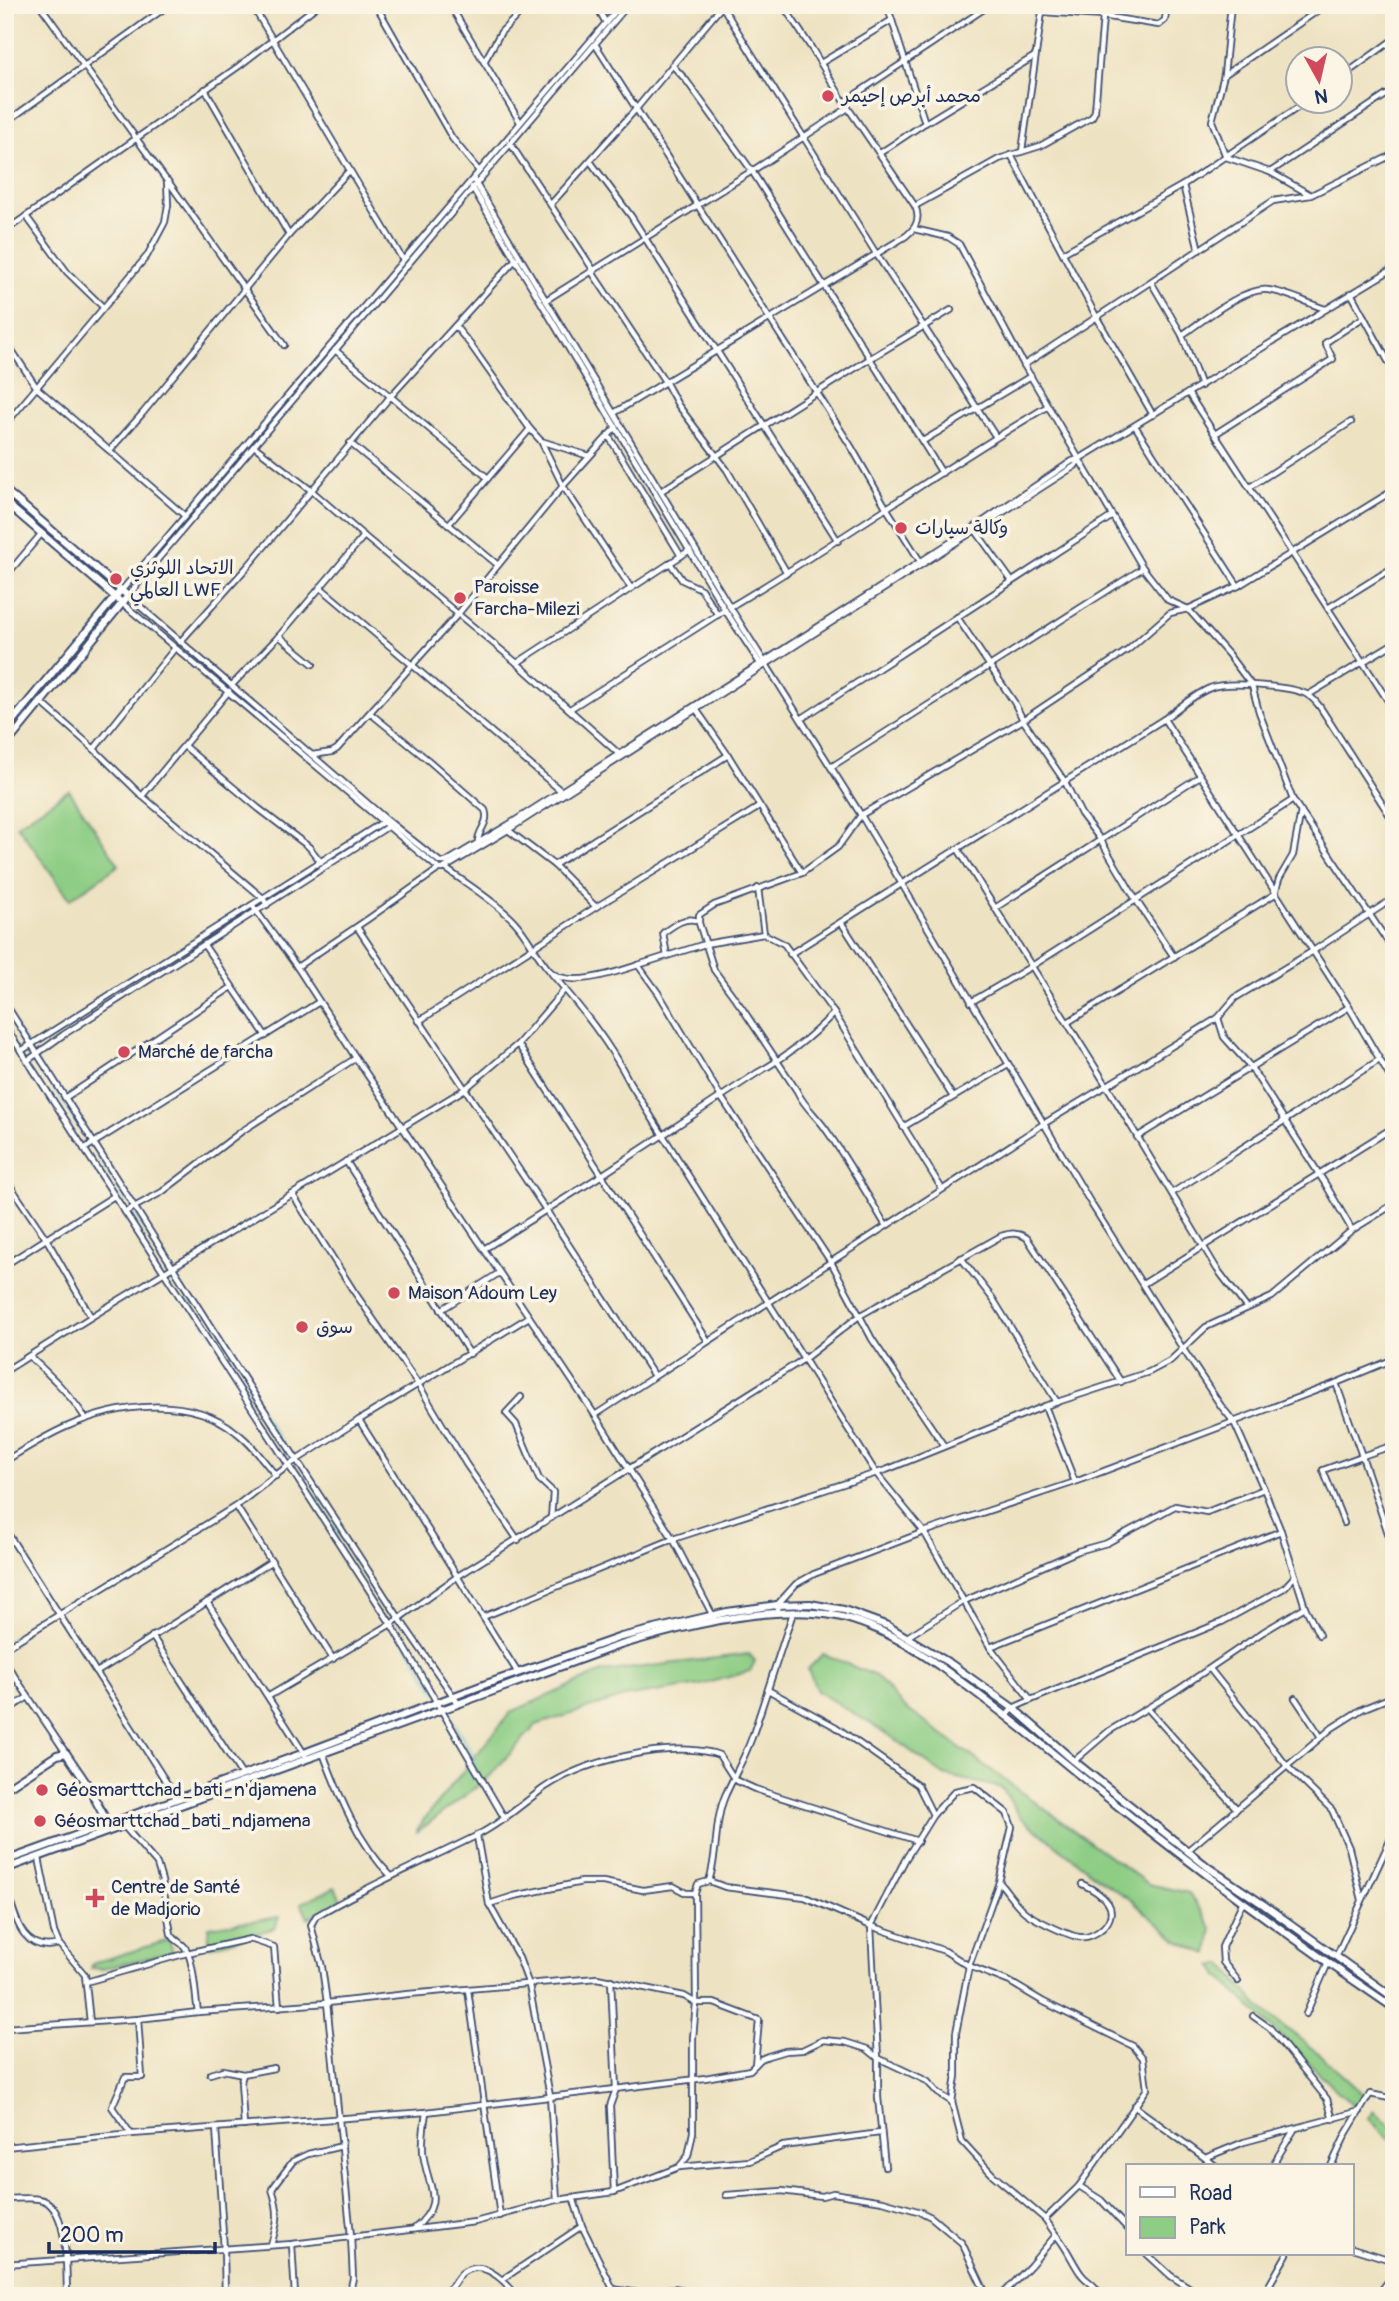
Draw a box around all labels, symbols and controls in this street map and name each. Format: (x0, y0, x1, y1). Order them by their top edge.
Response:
north arrow (1284, 46, 1354, 116)
text: N (1313, 83, 1329, 109)
place label: محمد أبرص إحيمر (840, 84, 981, 108)
marker: محمد أبرص إحيمر (820, 88, 836, 104)
place label: وكالة سيارات (915, 516, 1008, 540)
marker: وكالة سيارات (893, 520, 909, 536)
place label: الاتحاد اللوثري العالمي LWF (130, 556, 234, 606)
marker: الاتحاد اللوثري العالمي LWF (108, 571, 124, 587)
place label: Paroisse Farcha-Milezi (474, 575, 580, 621)
marker: Paroisse Farcha-Milezi (452, 590, 468, 606)
place label: Marché de farcha (138, 1040, 273, 1064)
marker: Marché de farcha (116, 1044, 132, 1060)
place label: Maison Adoum Ley (408, 1281, 557, 1305)
marker: Maison Adoum Ley (386, 1285, 402, 1301)
place label: سوق (316, 1315, 353, 1339)
marker: سوق (294, 1319, 310, 1335)
place label: Géosmarttchad_bati_n'djamena (56, 1778, 317, 1802)
marker: Géosmarttchad_bati_n'djamena (34, 1782, 50, 1798)
place label: Géosmarttchad_bati_ndjamena (54, 1809, 311, 1833)
marker: Géosmarttchad_bati_ndjamena (32, 1813, 48, 1829)
place label: Centre de Santé de Madjorio (111, 1875, 241, 1921)
marker: Centre de Santé de Madjorio (85, 1888, 105, 1908)
legend (1126, 2164, 1354, 2256)
text: Road (1189, 2180, 1233, 2207)
scale bar (49, 2210, 215, 2254)
text: Park (1189, 2214, 1226, 2241)
text: 200 m (60, 2222, 124, 2249)

